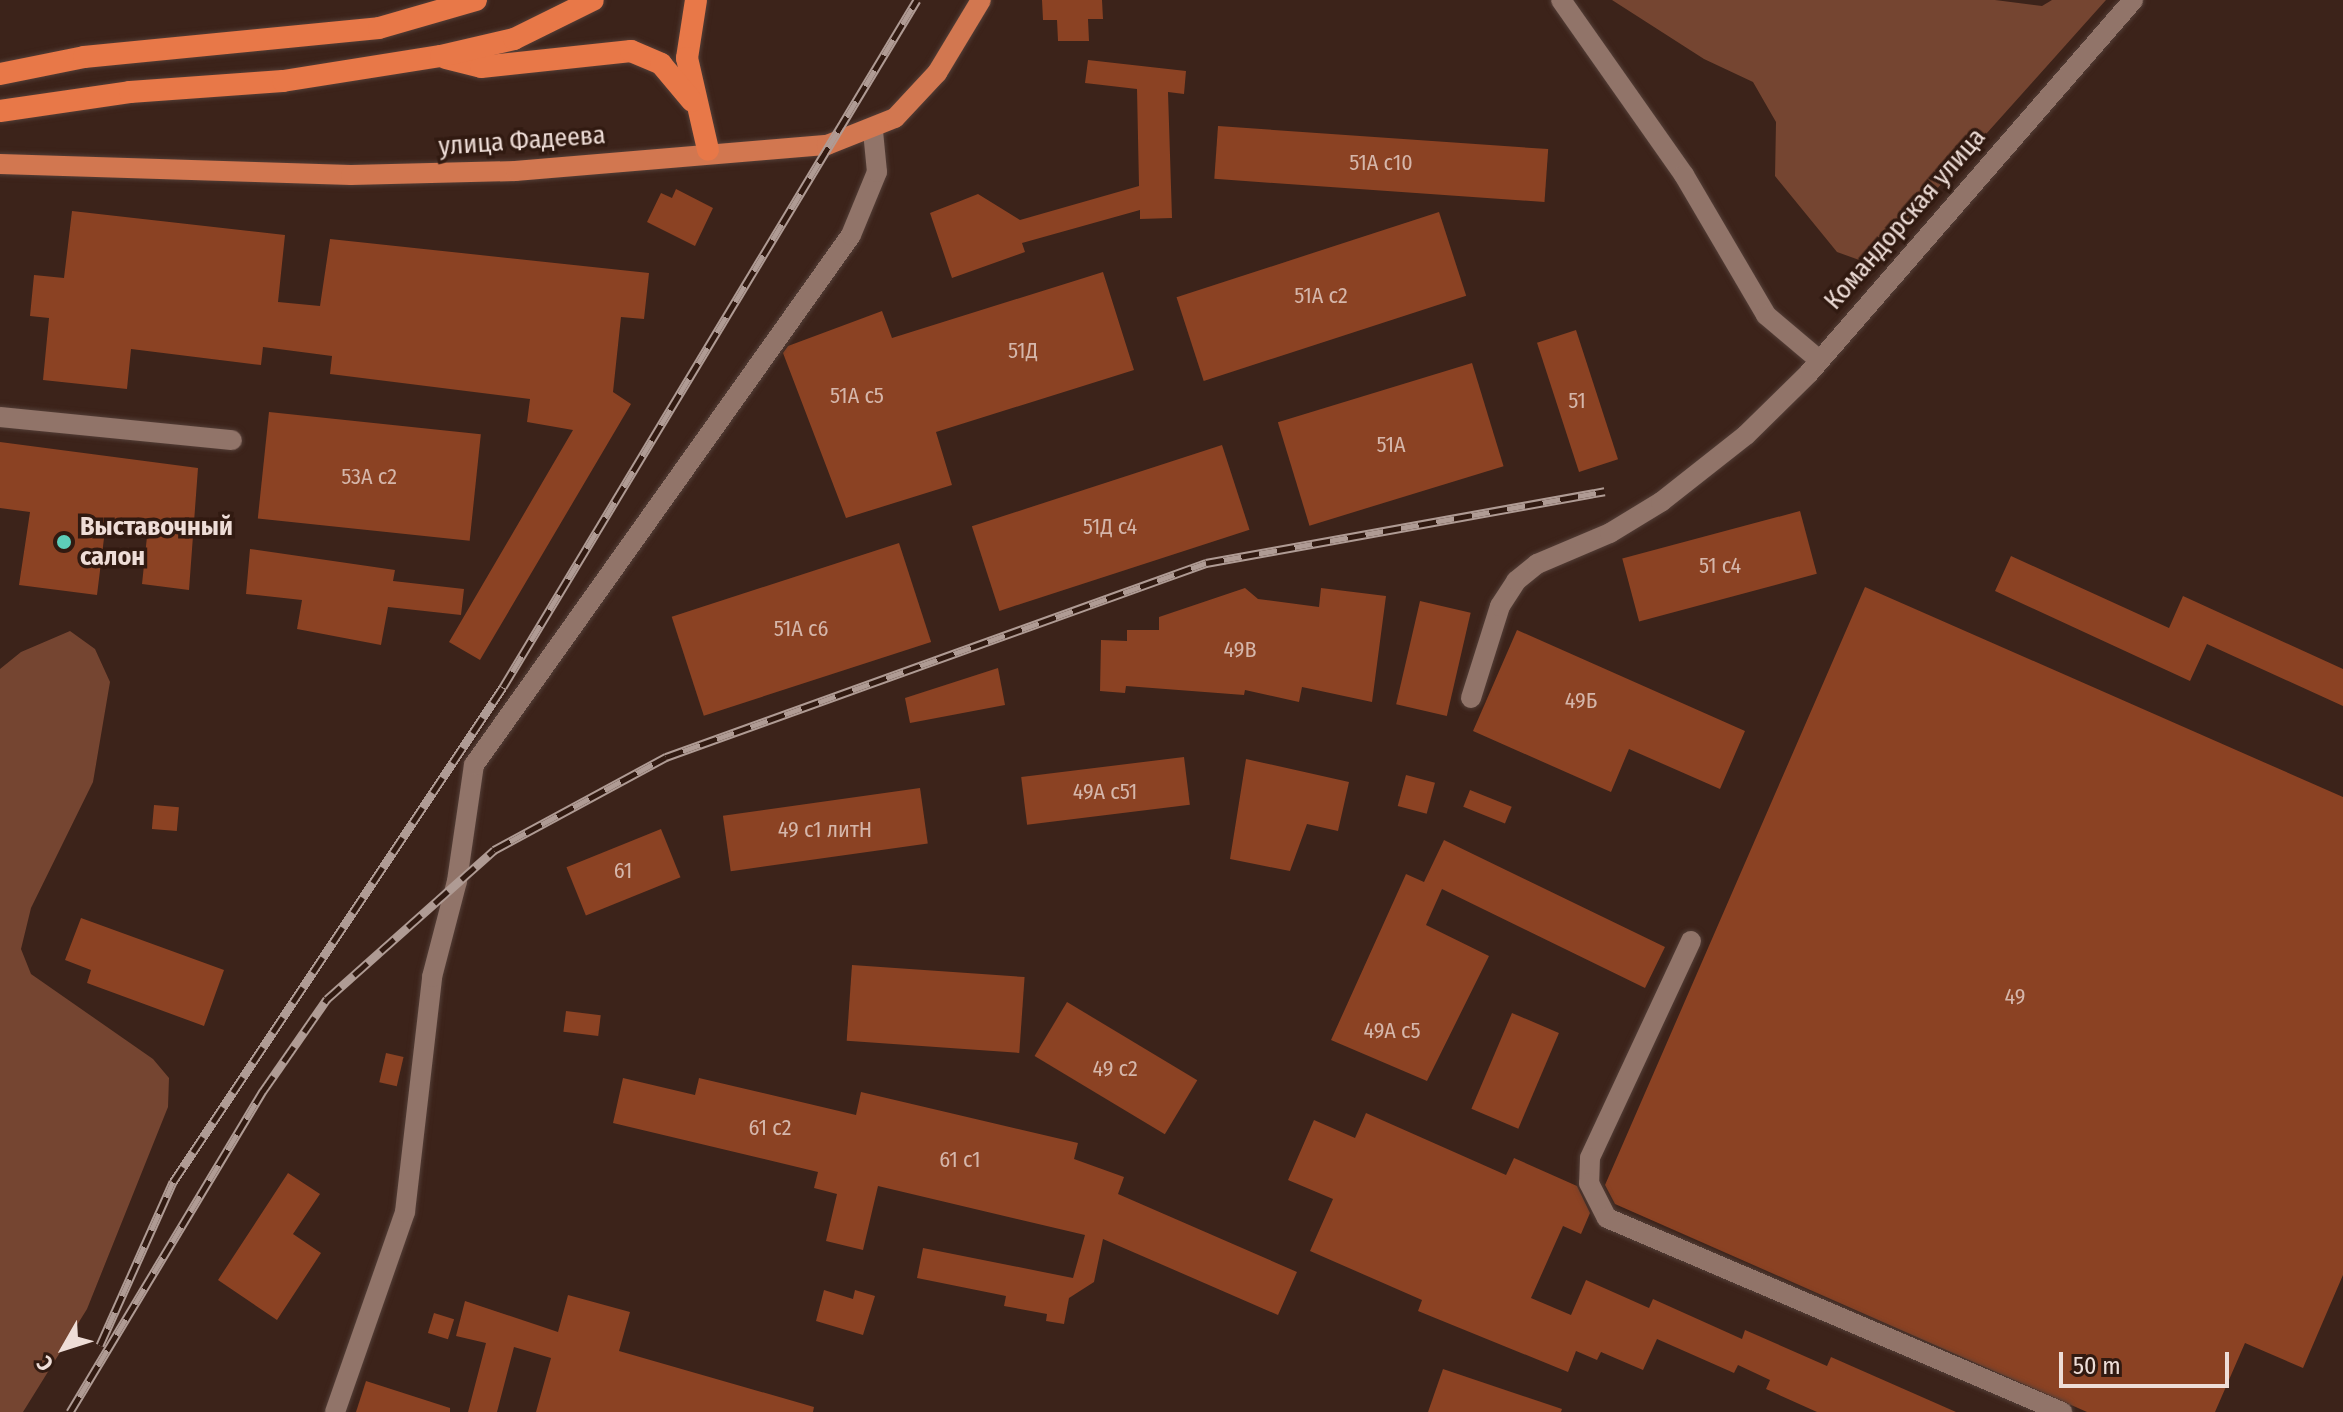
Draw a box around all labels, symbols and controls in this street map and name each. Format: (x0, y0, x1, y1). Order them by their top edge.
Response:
street label: улица Фадеева (438, 120, 606, 162)
street label: Командорская улица (1818, 122, 1992, 316)
house number: 51А с10 (1349, 150, 1413, 176)
house number: 51А с2 (1294, 283, 1348, 309)
house number: 51Д (1008, 338, 1038, 364)
house number: 51А с5 (830, 383, 884, 409)
house number: 51 (1568, 388, 1586, 414)
house number: 51А (1376, 432, 1406, 458)
house number: 53А с2 (341, 464, 397, 490)
place label: Выставочный салон (80, 511, 233, 572)
house number: 51Д с4 (1083, 514, 1137, 540)
marker: Выставочный салон (55, 533, 73, 551)
house number: 51 с4 (1699, 553, 1741, 579)
house number: 51А с6 (774, 616, 828, 642)
house number: 49В (1224, 637, 1256, 663)
house number: 49Б (1565, 688, 1597, 714)
house number: 49А с51 (1073, 779, 1137, 805)
house number: 49 с1 литН (778, 817, 872, 843)
house number: 61 (614, 858, 632, 884)
house number: 49 (2005, 984, 2025, 1010)
house number: 49А с5 (1364, 1018, 1420, 1044)
house number: 49 с2 (1092, 1056, 1138, 1082)
house number: 61 с2 (749, 1115, 791, 1141)
house number: 61 с1 (939, 1147, 981, 1173)
north arrow (24, 1308, 104, 1388)
scale bar (2063, 1336, 2233, 1386)
text: С (31, 1350, 59, 1376)
text: 50 m (2073, 1352, 2121, 1380)

